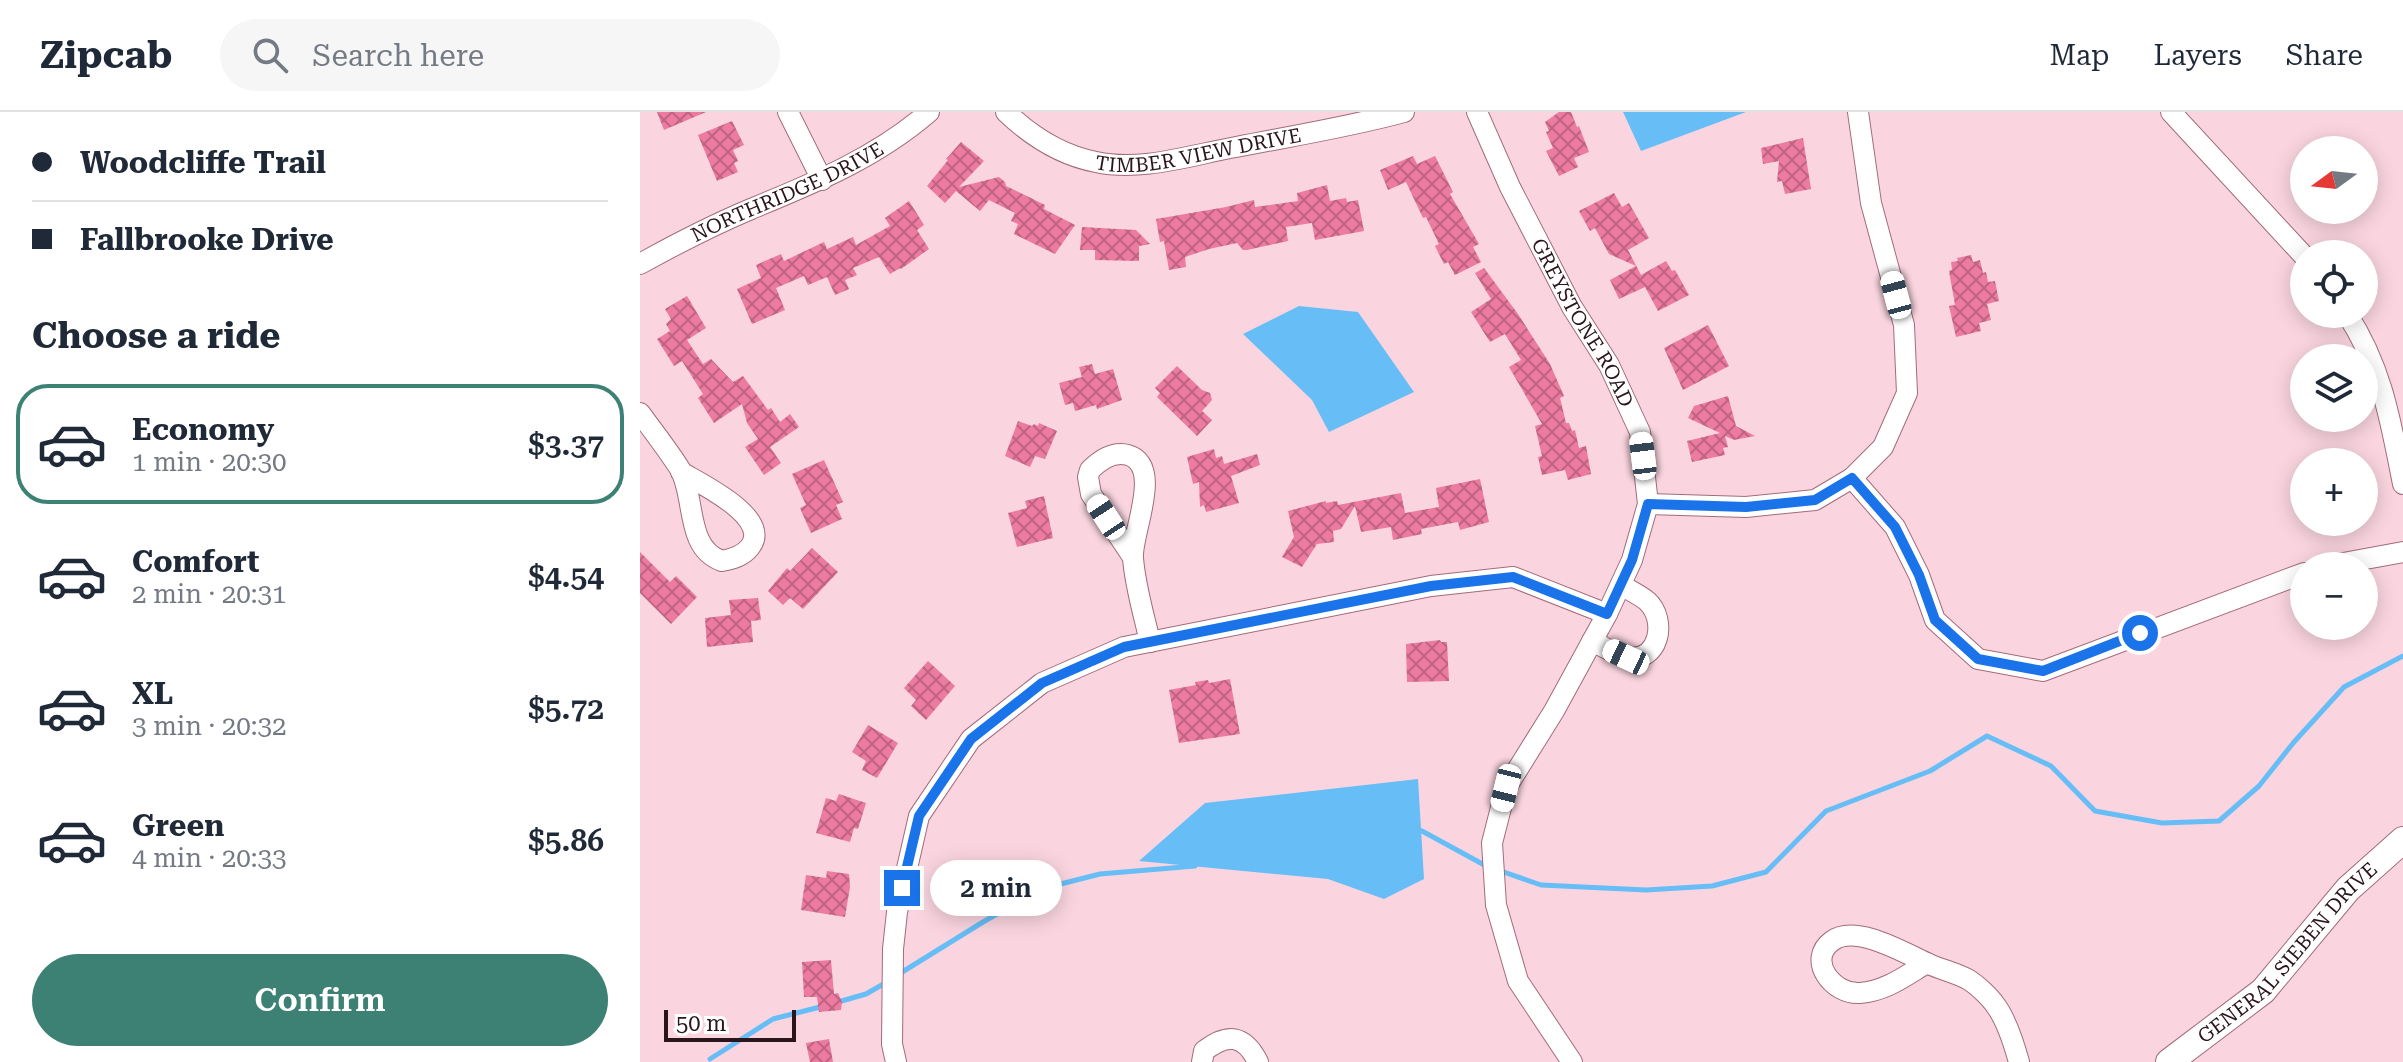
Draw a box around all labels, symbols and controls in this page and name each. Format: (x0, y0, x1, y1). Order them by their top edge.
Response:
search box (220, 19, 780, 91)
text: Zipcab (40, 33, 172, 77)
icon: search (248, 33, 292, 77)
text: Search here (312, 38, 484, 73)
text: Map (2050, 39, 2109, 72)
text: Layers (2153, 39, 2242, 72)
text: Share (2286, 39, 2363, 72)
street label: TIMBER VIEW DRIVE (1093, 123, 1303, 177)
north arrow (2290, 136, 2378, 224)
map controls (2290, 136, 2378, 640)
street label: NORTHRIDGE DRIVE (687, 137, 888, 247)
text: Woodcliffe Trail (80, 145, 326, 180)
text: Fallbrooke Drive (80, 222, 334, 257)
street label: GREYSTONE ROAD (1527, 234, 1639, 411)
button: locate (2290, 240, 2378, 328)
car (1878, 269, 1914, 321)
text: Choose a ride (32, 315, 280, 357)
button: layers (2290, 344, 2378, 432)
icon: car (36, 408, 108, 480)
text: Economy (132, 412, 274, 447)
text: $3.37 (528, 427, 604, 462)
car (1628, 431, 1658, 481)
text: 1 min · 20:30 (132, 447, 287, 477)
button: + (2290, 448, 2378, 536)
car (1083, 490, 1129, 544)
icon: car (36, 540, 108, 612)
text: Comfort (132, 544, 259, 579)
button: − (2290, 552, 2378, 640)
text: $4.54 (528, 559, 604, 594)
text: 2 min · 20:31 (132, 579, 287, 609)
route start (2122, 615, 2158, 651)
car (1599, 636, 1653, 678)
icon: car (36, 672, 108, 744)
text: XL (132, 676, 173, 711)
text: $5.72 (528, 691, 604, 726)
text: 3 min · 20:32 (132, 711, 287, 741)
car (1489, 762, 1523, 814)
icon: car (36, 804, 108, 876)
text: Green (132, 808, 224, 843)
text: $5.86 (528, 823, 604, 858)
text: 4 min · 20:33 (132, 843, 287, 873)
street label: GENERAL SIEBEN DRIVE (2193, 857, 2382, 1048)
callout: 2 min (930, 860, 1062, 916)
route end (884, 870, 920, 906)
text: 2 min (960, 873, 1032, 903)
button: Confirm (32, 954, 608, 1046)
scale bar (664, 1006, 796, 1042)
text: 50 m (676, 1011, 726, 1036)

